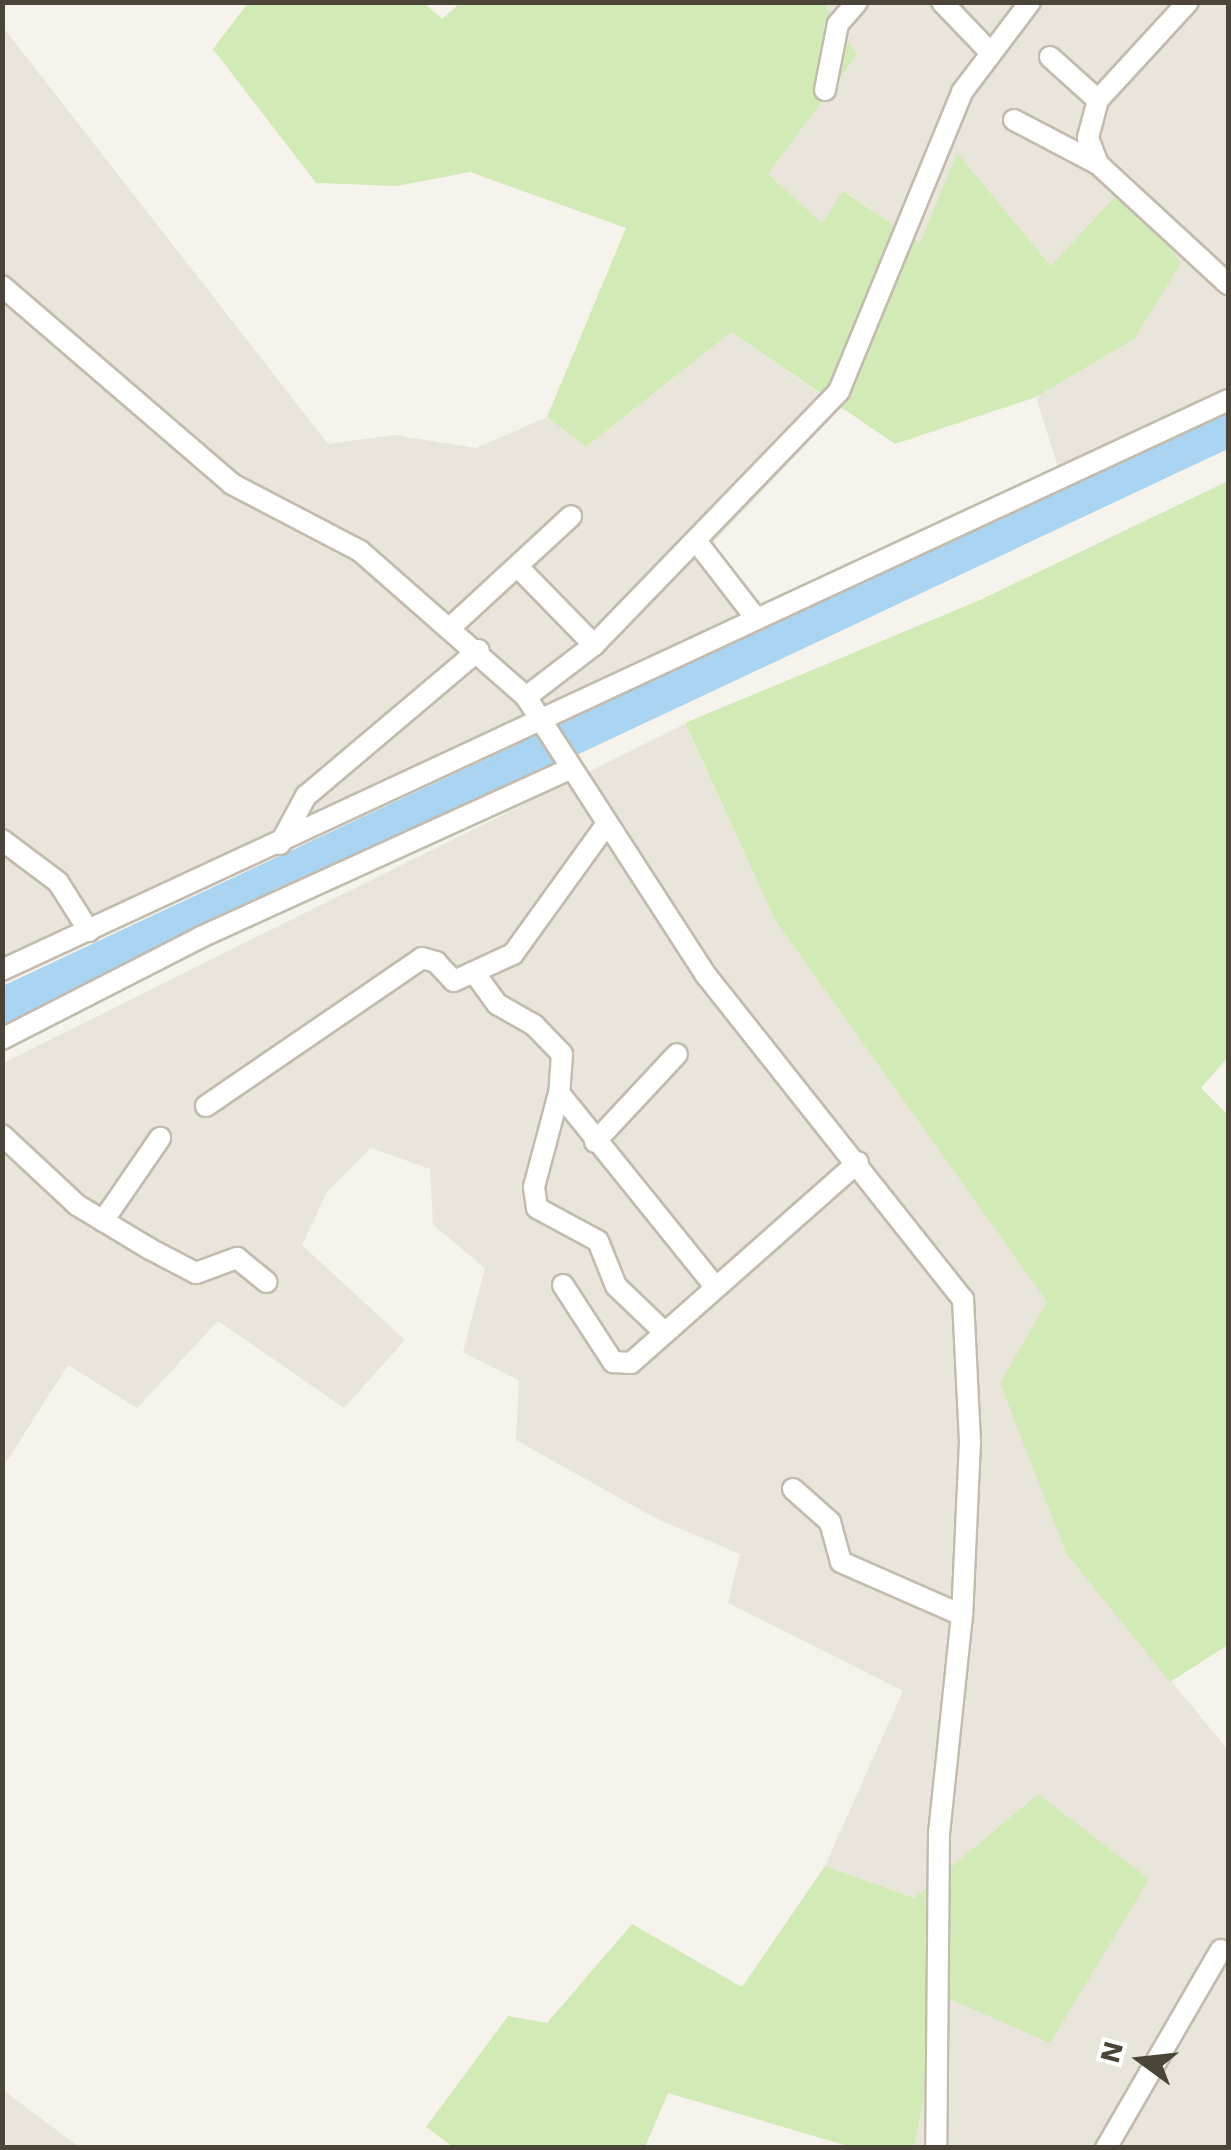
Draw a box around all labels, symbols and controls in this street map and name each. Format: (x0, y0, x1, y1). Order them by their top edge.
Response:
north arrow (1091, 2010, 1191, 2110)
text: N (1093, 2038, 1130, 2066)

